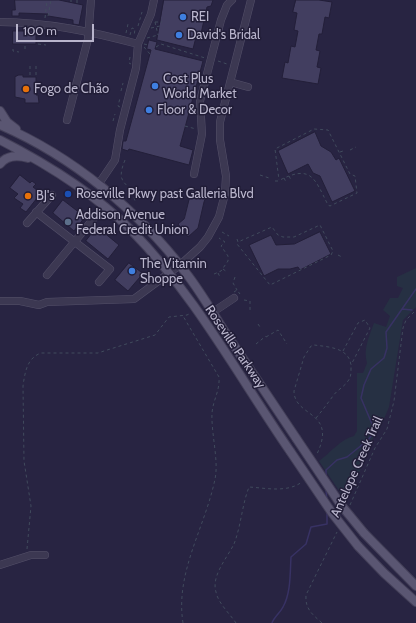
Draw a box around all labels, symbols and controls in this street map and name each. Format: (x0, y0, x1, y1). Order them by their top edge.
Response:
place label: REI (191, 9, 209, 25)
marker: REI (178, 12, 188, 22)
scale bar (18, 16, 96, 42)
text: 100 m (23, 23, 57, 38)
place label: David's Bridal (187, 27, 260, 43)
marker: David's Bridal (174, 30, 184, 40)
place label: Cost Plus World Market (163, 71, 237, 102)
place label: Fogo de Chão (34, 81, 109, 97)
marker: Cost Plus World Market (150, 81, 160, 91)
marker: Fogo de Chão (21, 84, 31, 94)
place label: Floor & Decor (157, 102, 232, 118)
marker: Floor & Decor (144, 105, 154, 115)
place label: Roseville Pkwy past Galleria Blvd (76, 186, 254, 202)
place label: BJ's (36, 188, 55, 204)
marker: Roseville Pkwy past Galleria Blvd (63, 189, 73, 199)
marker: BJ's (23, 191, 33, 201)
place label: Addison Avenue Federal Credit Union (76, 207, 188, 238)
marker: Addison Avenue Federal Credit Union (63, 217, 73, 227)
place label: The Vitamin Shoppe (140, 256, 207, 287)
marker: The Vitamin Shoppe (127, 266, 137, 276)
street label: Roseville Parkway (201, 302, 269, 392)
street label: Antelope Creek Trail (328, 414, 386, 520)

